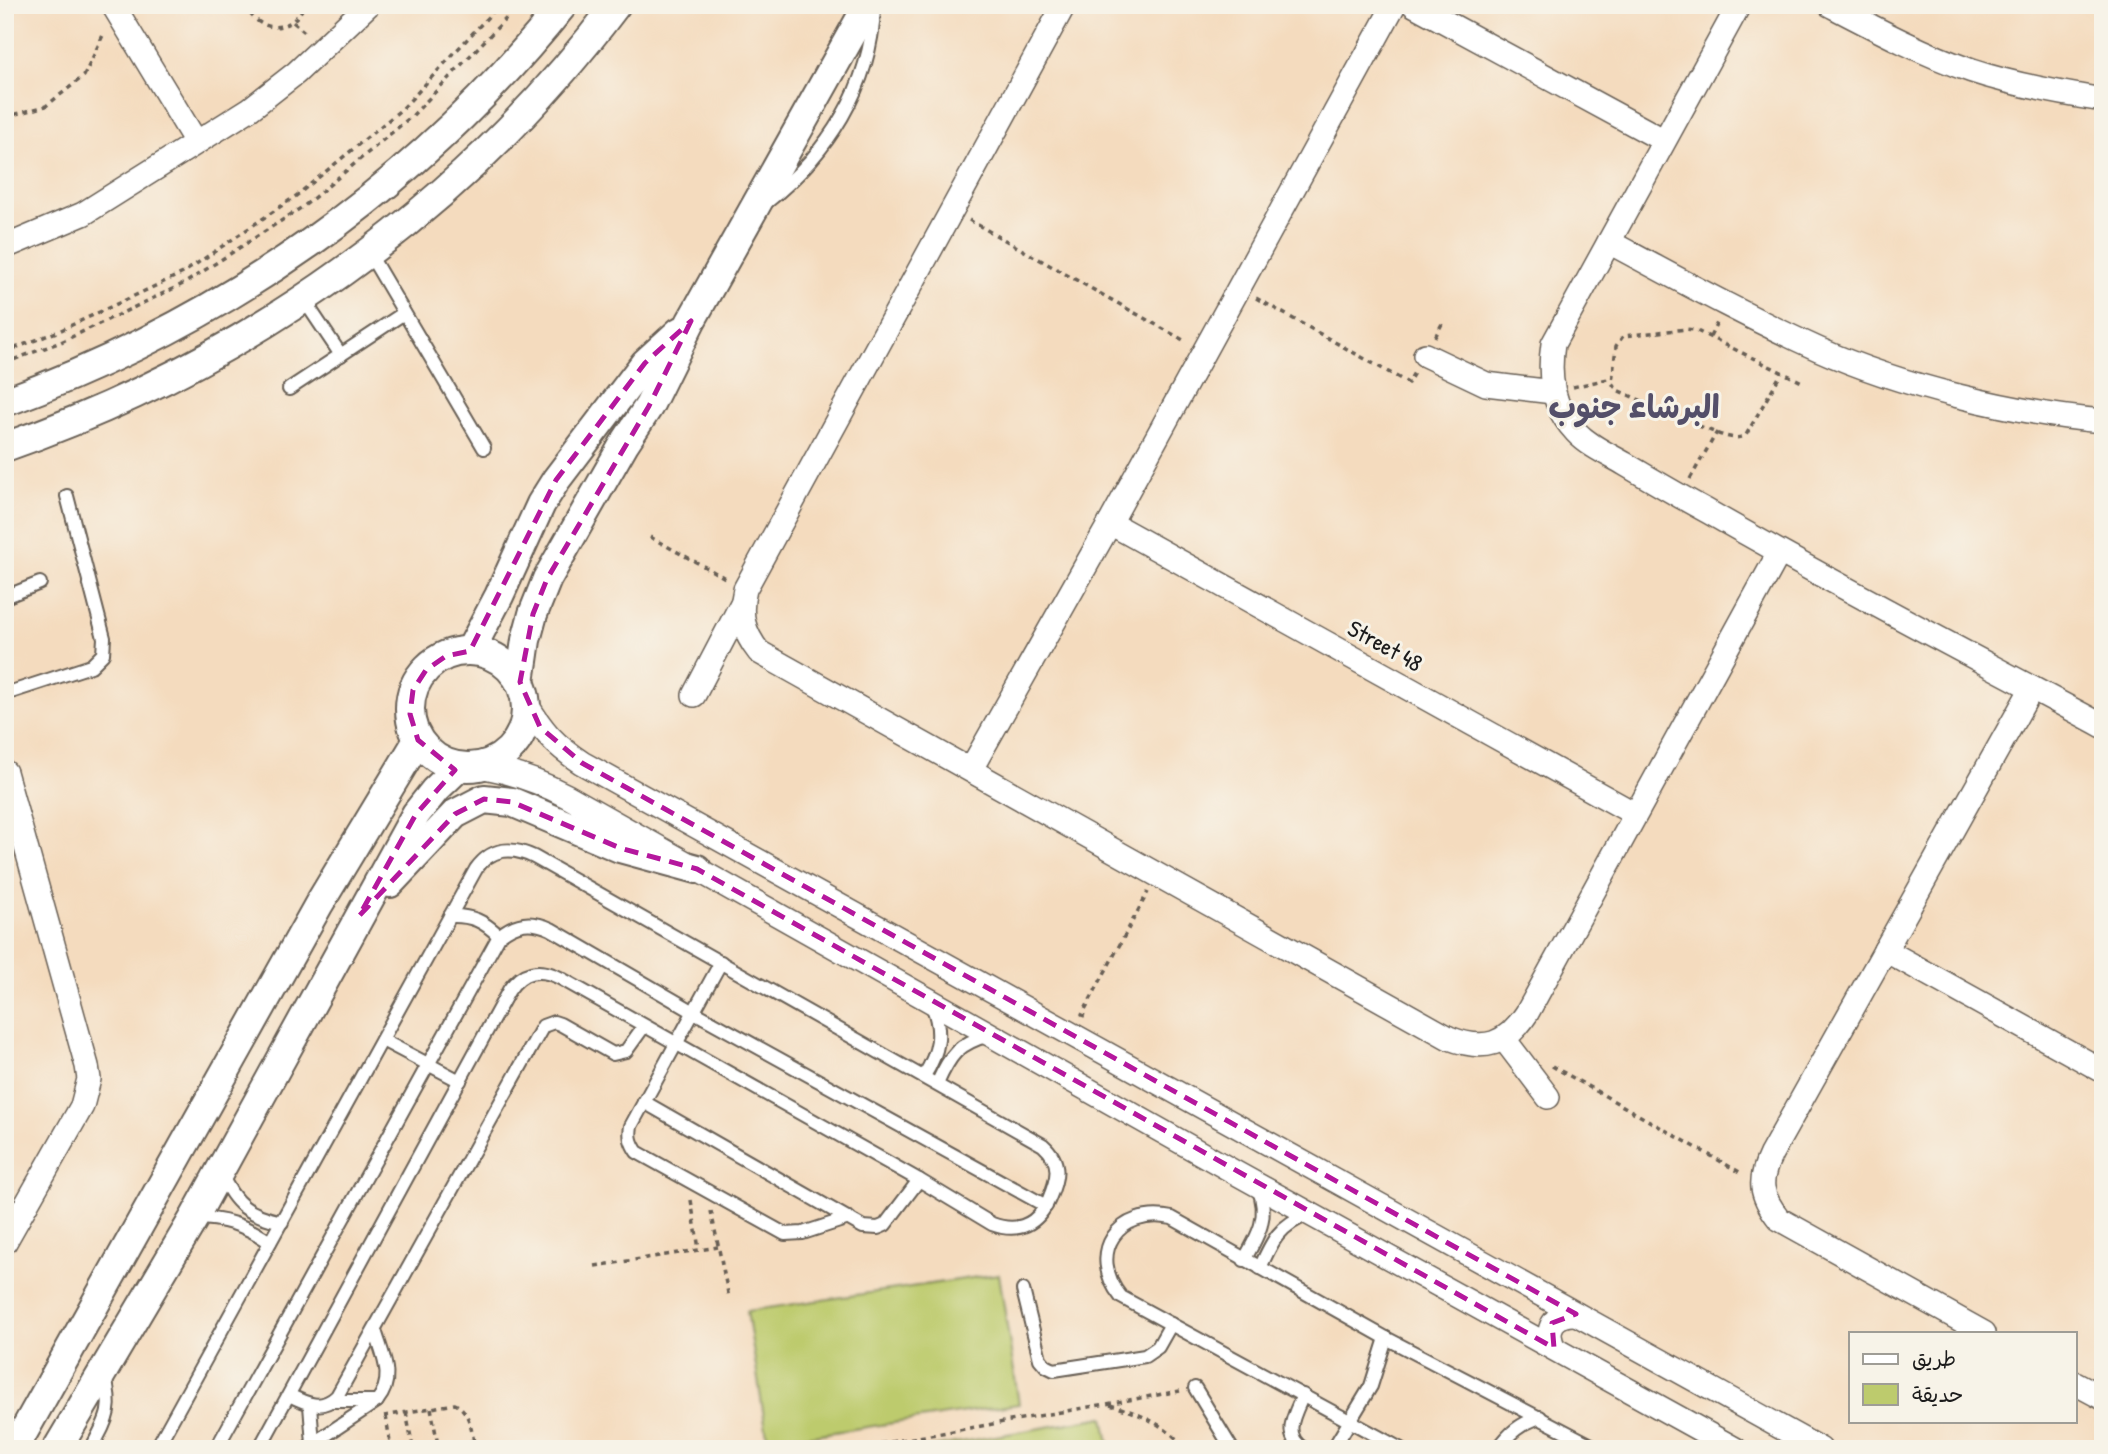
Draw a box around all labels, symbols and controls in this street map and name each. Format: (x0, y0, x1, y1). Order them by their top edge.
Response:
district label: البرشاء جنوب (1548, 385, 1720, 428)
street label: Street 48 (1342, 612, 1429, 679)
legend (1849, 1332, 2076, 1422)
text: طريق (1912, 1344, 1956, 1373)
text: حديقة (1912, 1380, 1963, 1409)

